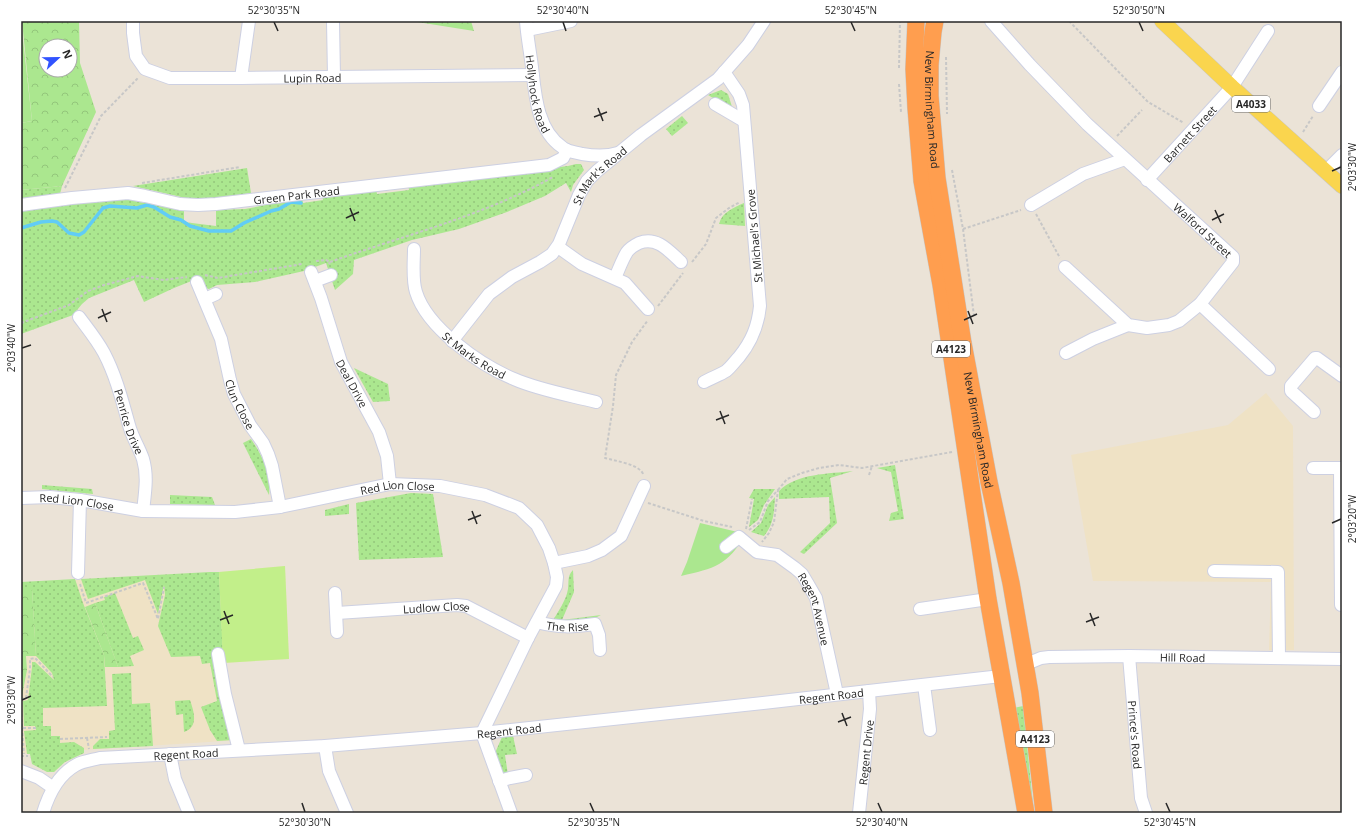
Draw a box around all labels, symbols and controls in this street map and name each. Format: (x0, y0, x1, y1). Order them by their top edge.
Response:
text: 52°30'35"N (248, 3, 300, 17)
text: 52°30'40"N (537, 3, 589, 17)
text: 52°30'45"N (825, 3, 877, 17)
text: 52°30'50"N (1113, 3, 1165, 17)
north arrow (38, 38, 78, 78)
text: N (59, 47, 76, 61)
street label: New Birmingham Road (923, 50, 944, 169)
street label: Hollyhock Road (523, 54, 554, 136)
street label: Lupin Road (283, 69, 341, 85)
road number: A4033 (1232, 96, 1270, 112)
street label: Barnett Street (1160, 102, 1219, 165)
street label: St Mark's Road (568, 142, 630, 207)
text: 2°03'30"W (1345, 142, 1359, 191)
street label: Green Park Road (253, 182, 340, 207)
street label: St Michael's Grove (742, 189, 766, 283)
street label: Walford Street (1171, 199, 1236, 260)
text: 2°03'40"W (4, 323, 18, 372)
street label: St Marks Road (440, 328, 509, 382)
road number: A4123 (932, 341, 970, 357)
street label: Deal Drive (333, 356, 372, 410)
street label: New Birmingham Road (961, 370, 998, 489)
street label: Clun Close (223, 377, 258, 432)
street label: Penrice Drive (112, 387, 148, 456)
street label: Red Lion Close (359, 477, 435, 498)
street label: Red Lion Close (39, 489, 115, 513)
text: 2°03'20"W (1345, 494, 1359, 543)
street label: Regent Avenue (795, 569, 834, 647)
street label: Ludlow Close (402, 597, 474, 616)
street label: The Rise (545, 617, 590, 634)
street label: Hill Road (1160, 649, 1205, 665)
text: 2°03'30"W (4, 675, 18, 724)
street label: Regent Road (798, 684, 864, 706)
street label: Prince's Road (1125, 700, 1146, 770)
street label: Regent Road (476, 719, 542, 741)
street label: Regent Drive (855, 719, 876, 786)
road number: A4123 (1016, 731, 1054, 747)
street label: Regent Road (153, 744, 219, 763)
text: 52°30'30"N (279, 815, 331, 829)
text: 52°30'35"N (568, 815, 620, 829)
text: 52°30'40"N (856, 815, 908, 829)
text: 52°30'45"N (1144, 815, 1196, 829)

